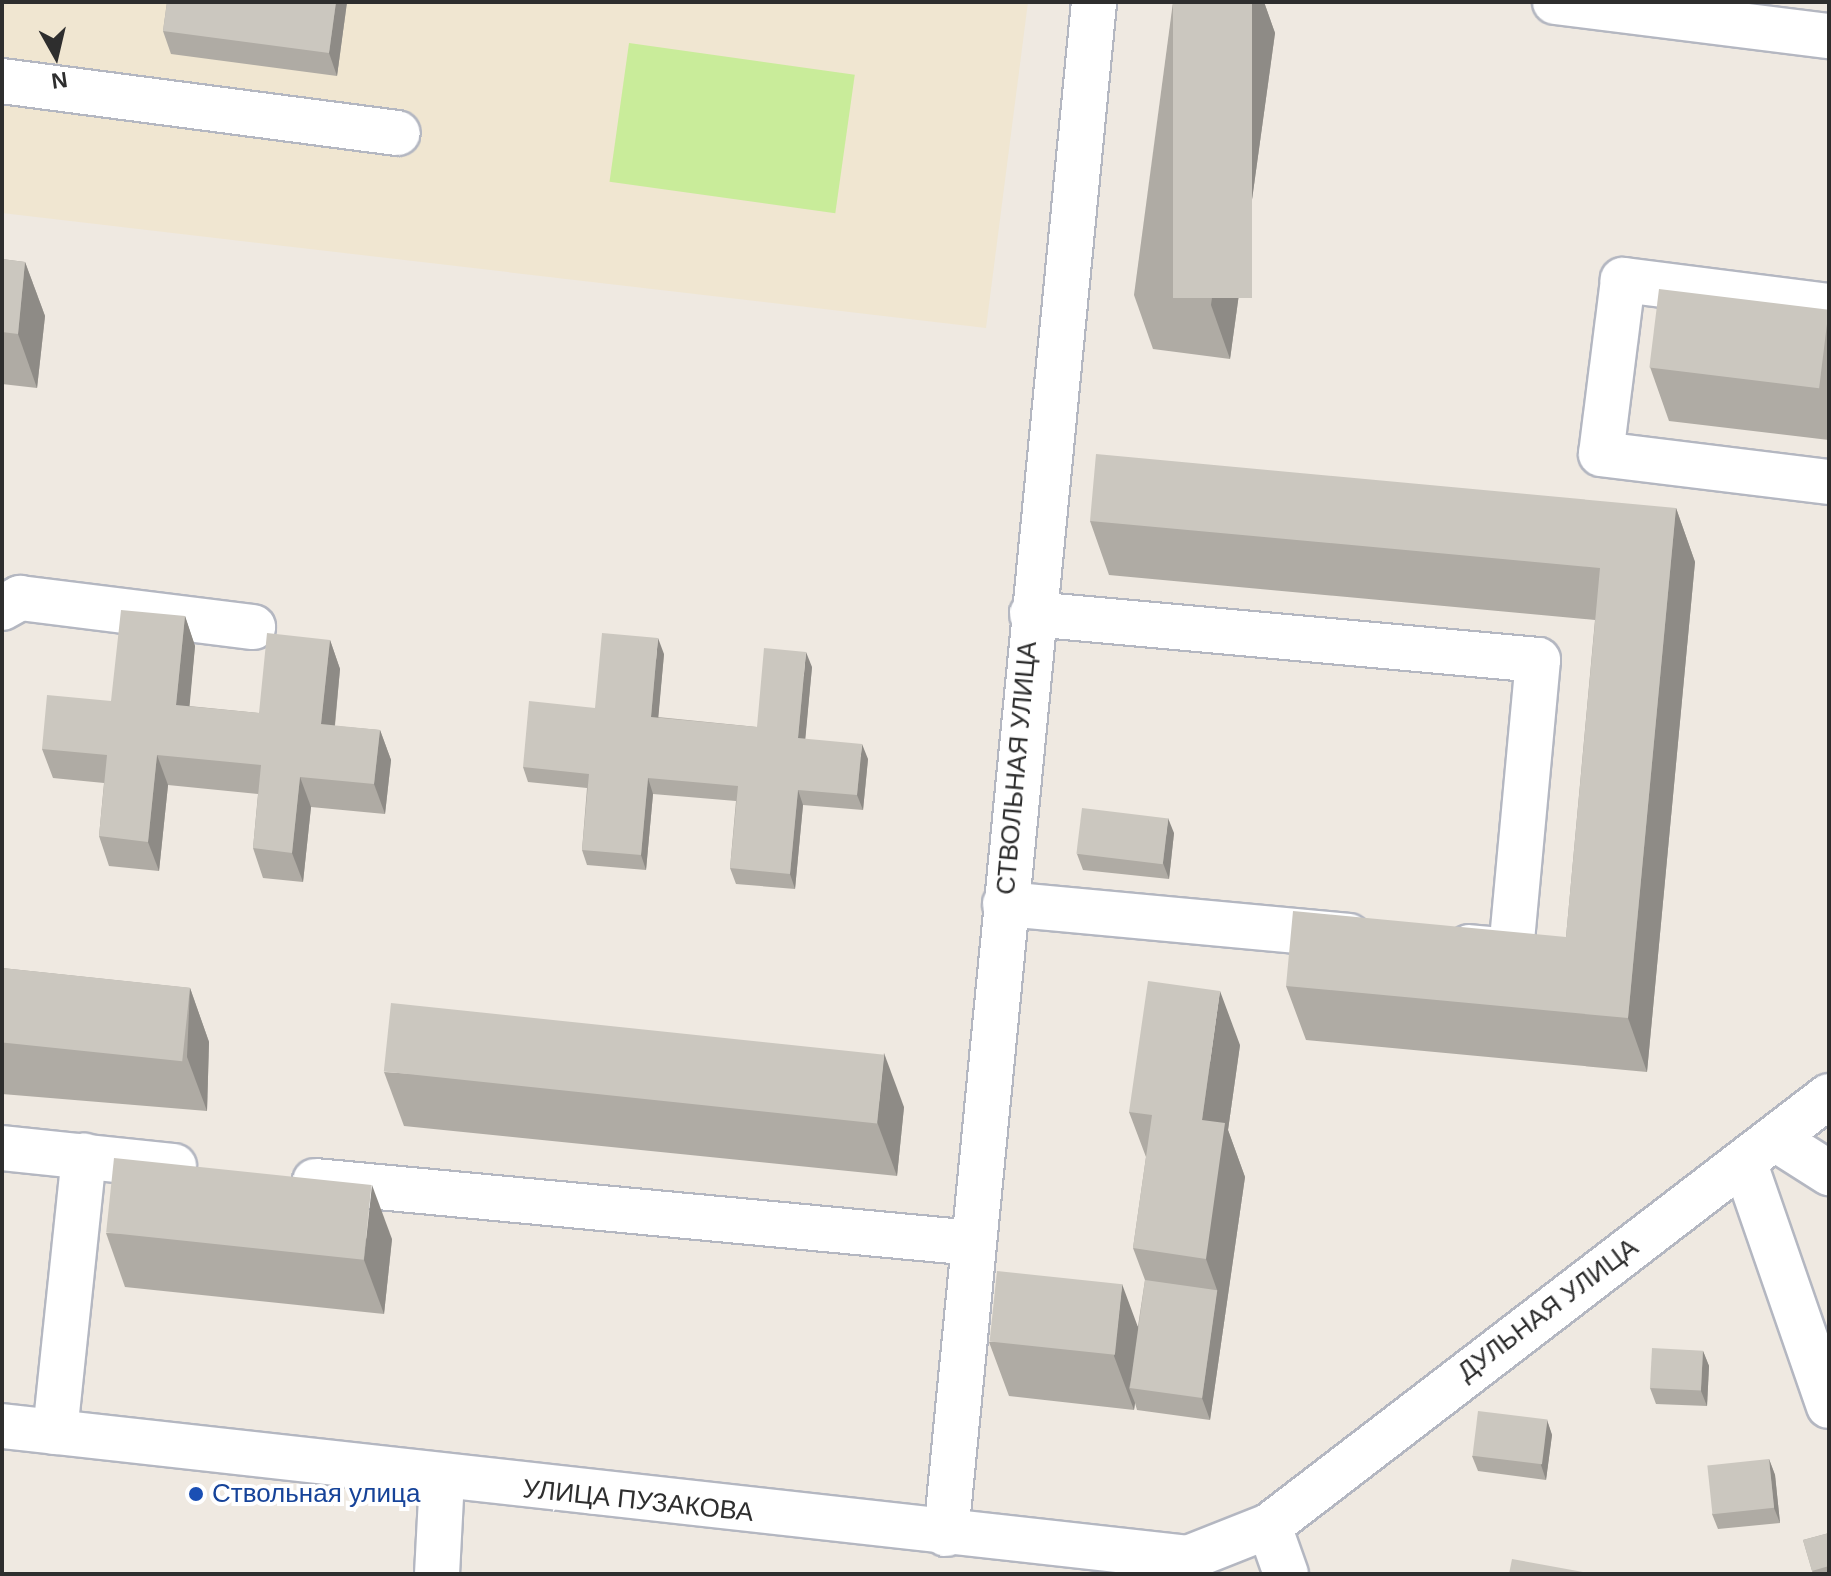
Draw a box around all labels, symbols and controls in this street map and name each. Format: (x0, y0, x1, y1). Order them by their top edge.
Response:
north arrow (16, 16, 96, 96)
text: N (50, 67, 69, 94)
street label: СТВОЛЬНАЯ УЛИЦА (990, 640, 1044, 896)
street label: ДУЛЬНАЯ УЛИЦА (1452, 1232, 1644, 1388)
street label: УЛИЦА ПУЗАКОВА (521, 1473, 755, 1529)
place label: Ствольная улица (212, 1478, 420, 1510)
marker: Ствольная улица (187, 1485, 205, 1503)

